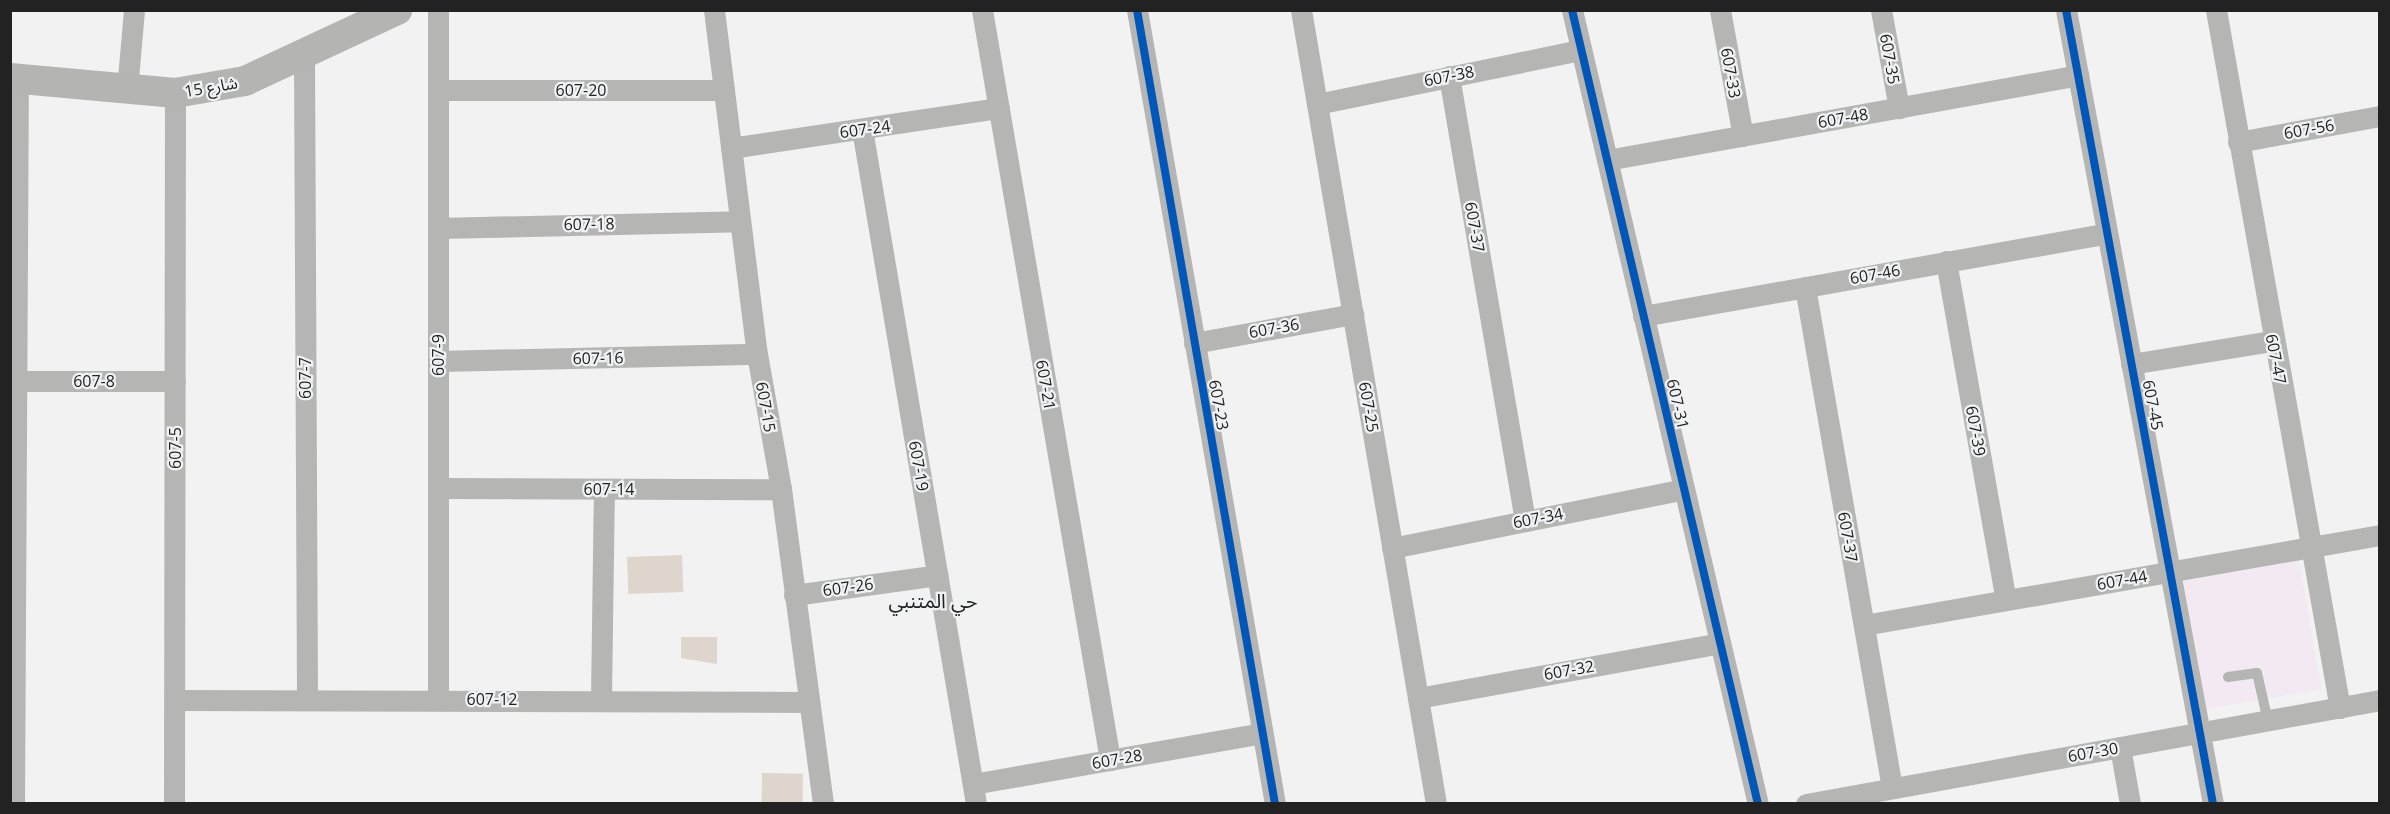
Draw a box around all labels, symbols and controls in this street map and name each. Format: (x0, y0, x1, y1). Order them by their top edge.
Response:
street label: 607-35 (1876, 32, 1904, 86)
street label: 607-33 (1717, 46, 1745, 100)
street label: 607-38 (1422, 62, 1476, 90)
street label: شارع 15 (183, 73, 239, 101)
street label: 607-20 (556, 80, 606, 100)
street label: 607-48 (1816, 104, 1870, 132)
street label: 607-56 (2282, 115, 2336, 143)
street label: 607-24 (838, 116, 892, 142)
street label: 607-37 (1461, 200, 1489, 254)
street label: 607-18 (563, 214, 615, 234)
street label: 607-46 (1848, 260, 1902, 288)
street label: 607-36 (1247, 314, 1301, 342)
street label: 607-47 (2262, 332, 2290, 386)
street label: 607-9 (428, 334, 448, 376)
street label: 607-16 (572, 348, 624, 368)
street label: 607-7 (295, 357, 315, 399)
street label: 607-21 (1032, 358, 1060, 412)
street label: 607-8 (73, 371, 115, 391)
street label: 607-31 (1663, 377, 1693, 431)
street label: 607-23 (1205, 378, 1233, 432)
street label: 607-45 (2139, 378, 2167, 432)
street label: 607-15 (752, 380, 780, 434)
street label: 607-25 (1355, 380, 1383, 434)
street label: 607-39 (1962, 404, 1990, 458)
street label: 607-5 (165, 427, 185, 469)
street label: 607-19 (905, 439, 933, 493)
street label: 607-14 (584, 479, 634, 499)
street label: 607-34 (1511, 504, 1565, 532)
street label: 607-37 (1834, 510, 1862, 564)
street label: 607-44 (2095, 566, 2149, 594)
street label: 607-26 (821, 574, 875, 600)
district label: حي المتنبي (888, 588, 978, 612)
street label: 607-32 (1542, 656, 1596, 684)
street label: 607-12 (467, 689, 517, 709)
street label: 607-30 (2066, 738, 2120, 766)
street label: 607-28 (1090, 745, 1144, 773)

